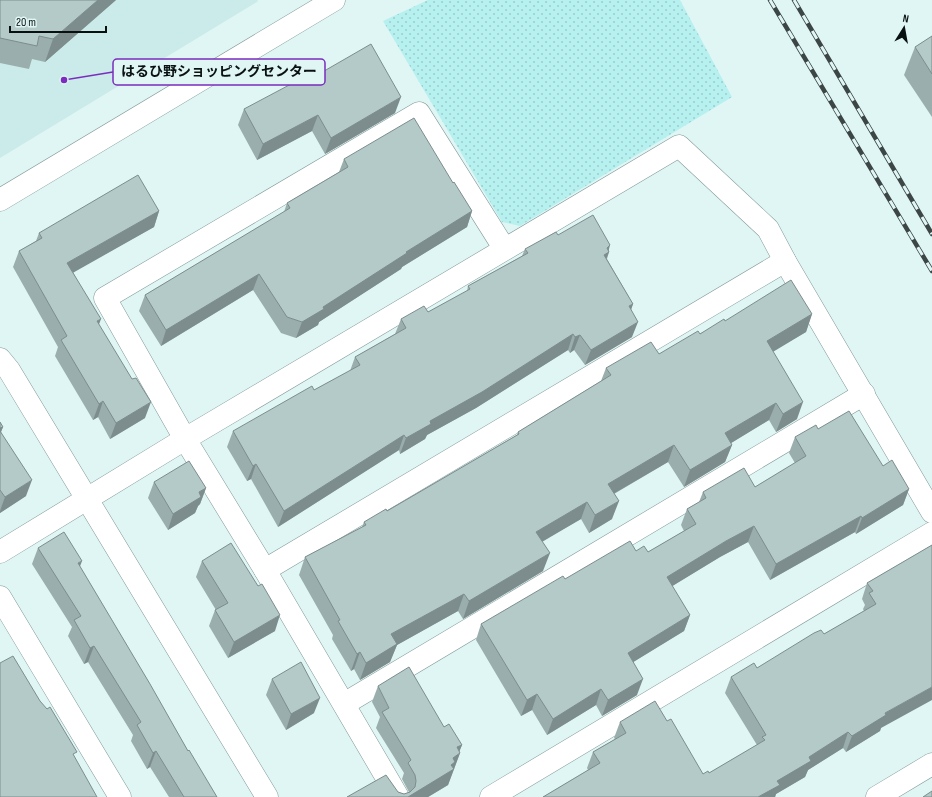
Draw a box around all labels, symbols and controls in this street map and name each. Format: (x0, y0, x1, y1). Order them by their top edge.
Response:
scale bar (10, 8, 106, 34)
north arrow (884, 8, 924, 48)
text: N (902, 12, 910, 26)
text: 20 m (16, 15, 36, 30)
callout: はるひ野ショッピングセンター (113, 59, 325, 85)
text: はるひ野ショッピングセンター (121, 63, 317, 80)

